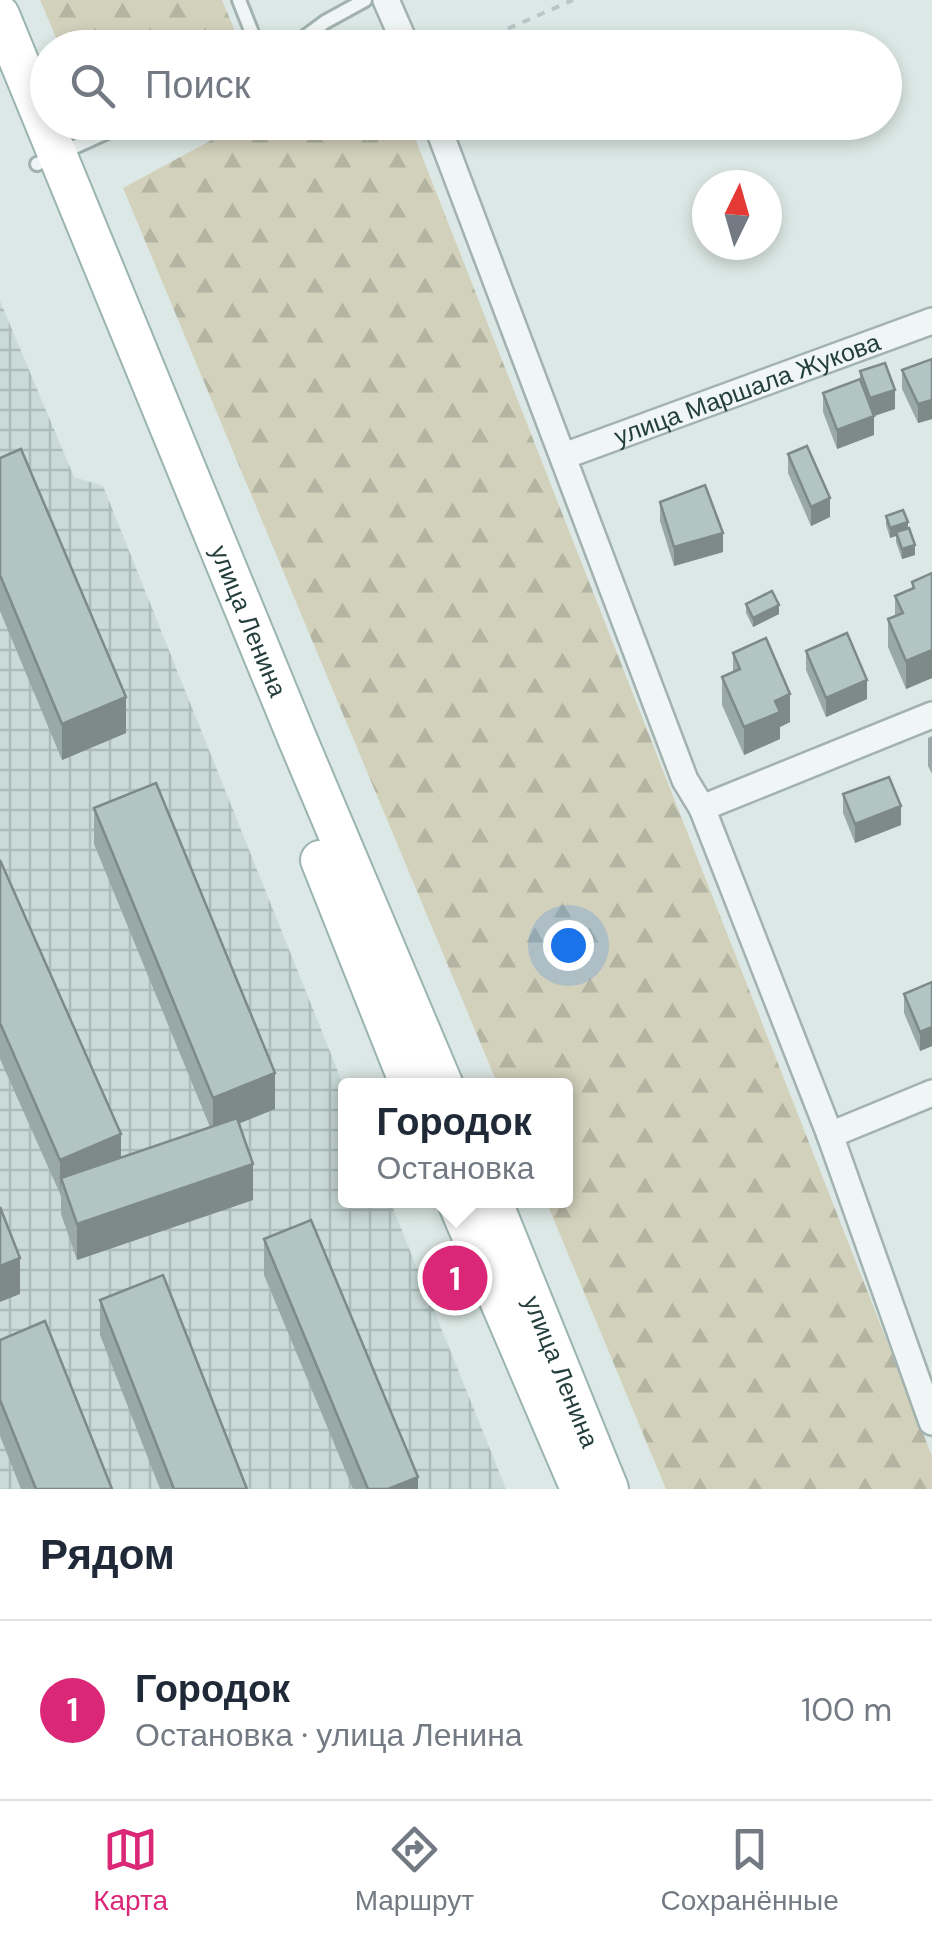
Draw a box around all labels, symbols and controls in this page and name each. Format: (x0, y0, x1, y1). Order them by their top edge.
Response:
search box (30, 30, 902, 140)
icon: search (65, 58, 120, 113)
text: Поиск (145, 60, 250, 110)
north arrow (692, 170, 782, 260)
street label: улица Маршала Жукова (610, 325, 885, 453)
street label: улица Ленина (203, 540, 295, 702)
your location (543, 920, 594, 971)
popup (338, 1078, 573, 1208)
text: Городок (377, 1097, 532, 1147)
text: Остановка (377, 1147, 534, 1189)
pin: 1 (422, 1240, 488, 1316)
street label: улица Ленина (516, 1291, 607, 1452)
text: Рядом (40, 1527, 175, 1582)
text: Городок (135, 1664, 290, 1714)
text: 1 (67, 1689, 78, 1731)
text: 100 m (801, 1689, 892, 1731)
text: Остановка · улица Ленина (135, 1714, 523, 1756)
tab: Карта (93, 1822, 168, 1919)
tab: Маршрут (355, 1822, 474, 1919)
tab: Сохранённые (660, 1822, 839, 1919)

